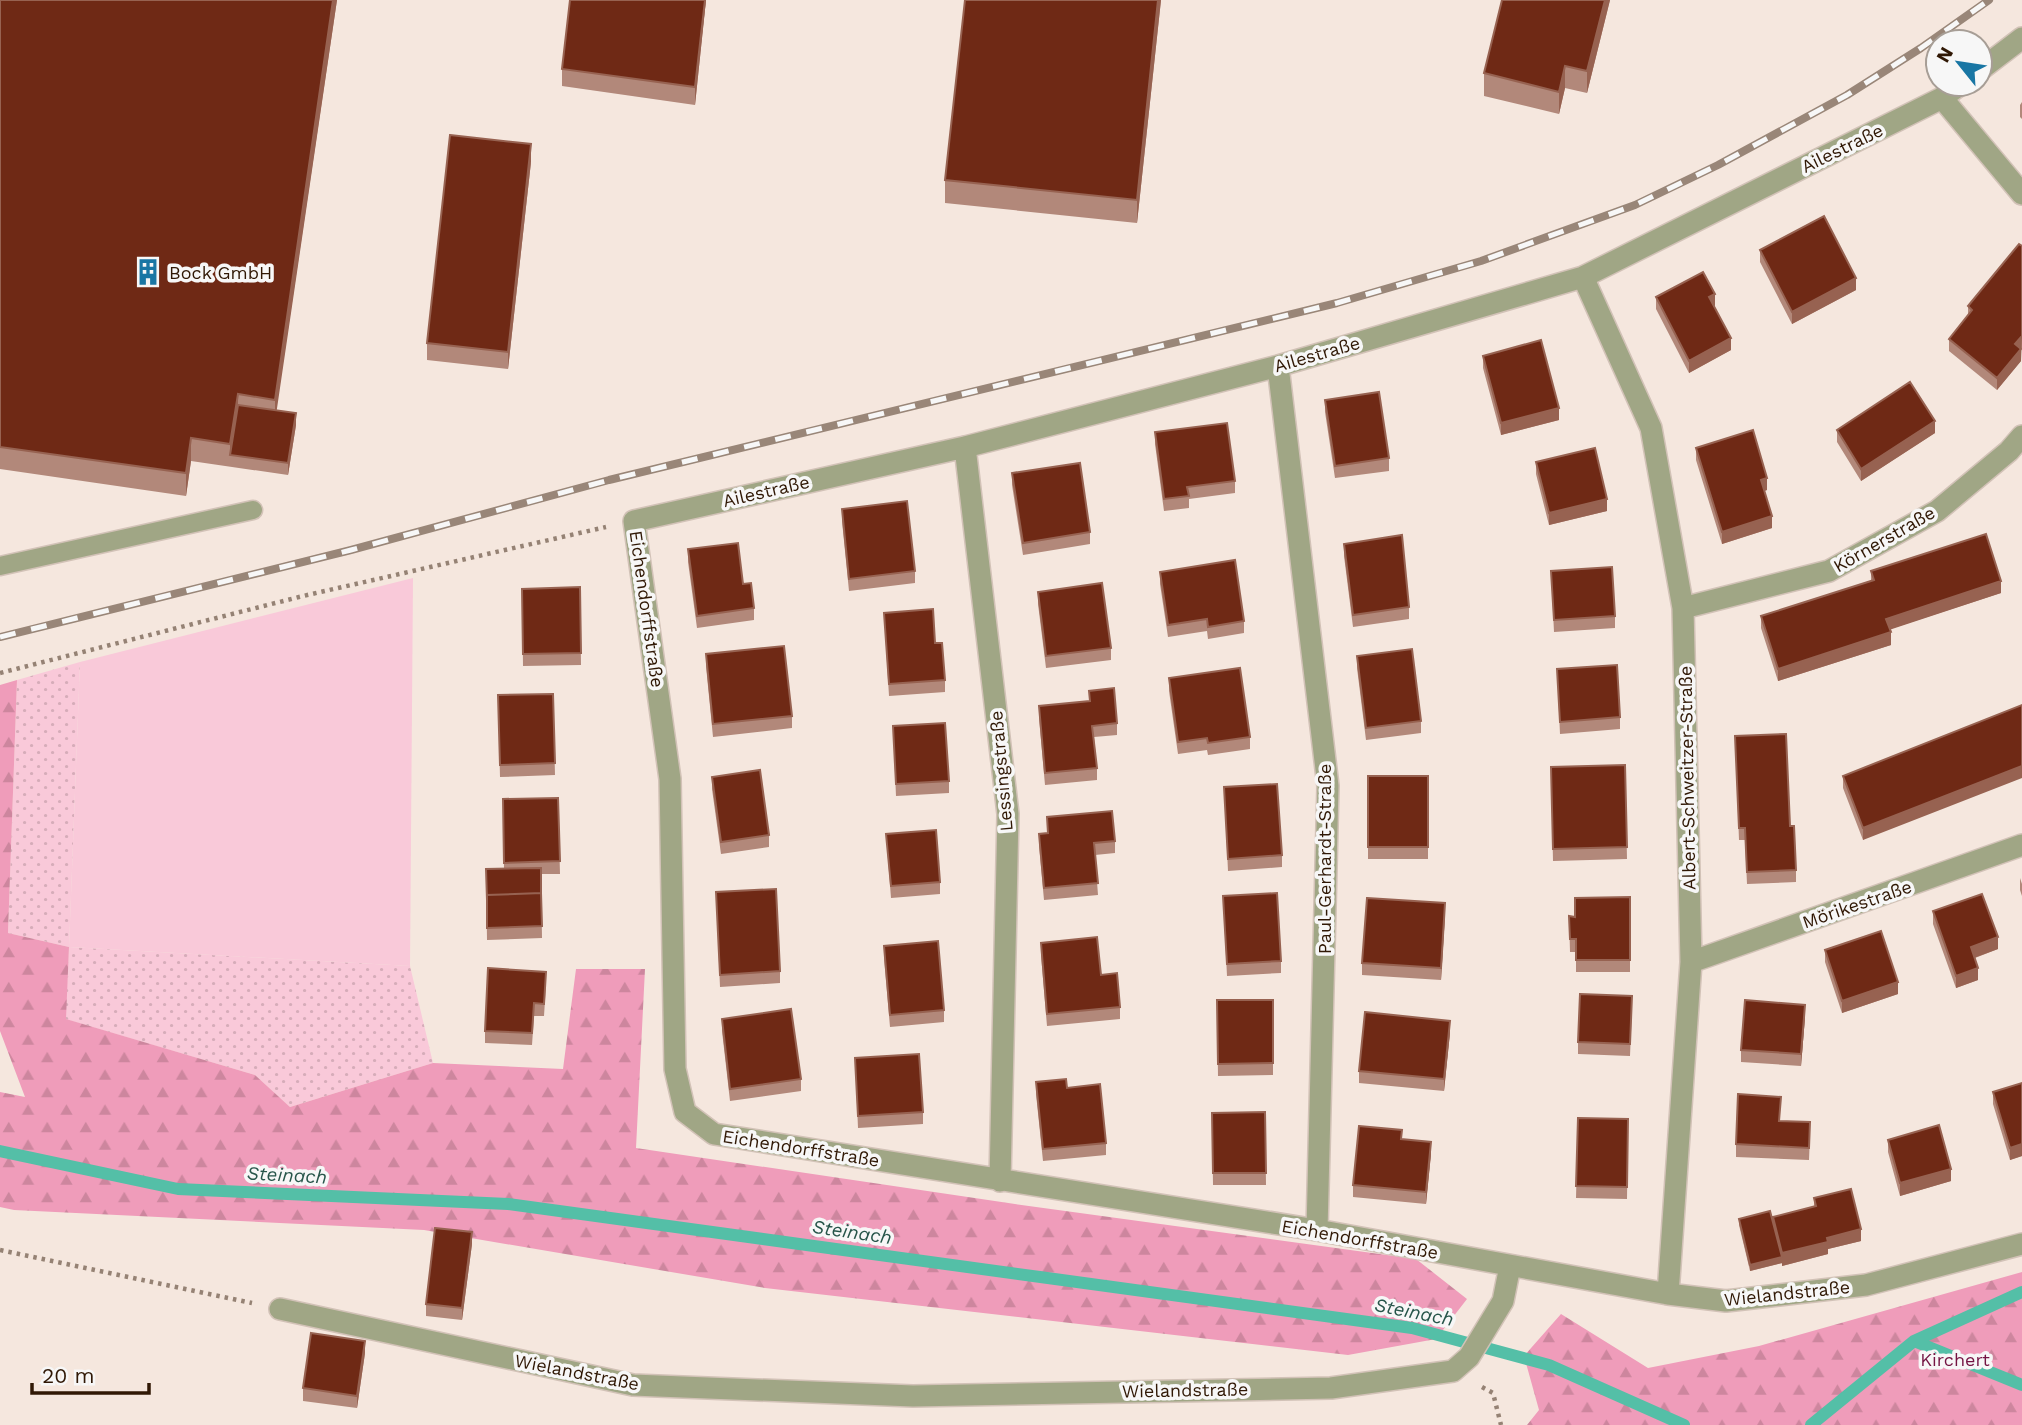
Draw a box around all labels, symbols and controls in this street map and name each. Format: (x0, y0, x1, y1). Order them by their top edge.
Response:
north arrow (1924, 28, 1994, 98)
text: N (1931, 43, 1958, 67)
street label: Ailestraße (1798, 119, 1886, 177)
building icon: Bock GmbH (133, 257, 163, 287)
place label: Bock GmbH (169, 262, 272, 283)
street label: Ailestraße (1272, 332, 1362, 376)
street label: Ailestraße (721, 471, 811, 511)
street label: Körnerstraße (1830, 502, 1938, 576)
street label: Eichendorffstraße (626, 529, 668, 689)
street label: Albert-Schweitzer-Straße (1675, 666, 1699, 890)
street label: Lessingstraße (985, 710, 1017, 832)
street label: Paul-Gerhardt-Straße (1314, 764, 1335, 954)
street label: Mörikestraße (1800, 875, 1914, 933)
street label: Eichendorffstraße (721, 1125, 881, 1171)
water label: Steinach (246, 1161, 328, 1189)
water label: Steinach (811, 1215, 893, 1249)
street label: Eichendorffstraße (1280, 1215, 1440, 1263)
street label: Wielandstraße (1723, 1276, 1851, 1310)
water label: Steinach (1372, 1293, 1456, 1331)
park label: Kirchert (1920, 1349, 1990, 1370)
street label: Wielandstraße (513, 1350, 641, 1394)
scale bar (32, 1352, 149, 1396)
text: 20 m (42, 1363, 94, 1388)
street label: Wielandstraße (1122, 1378, 1248, 1402)

